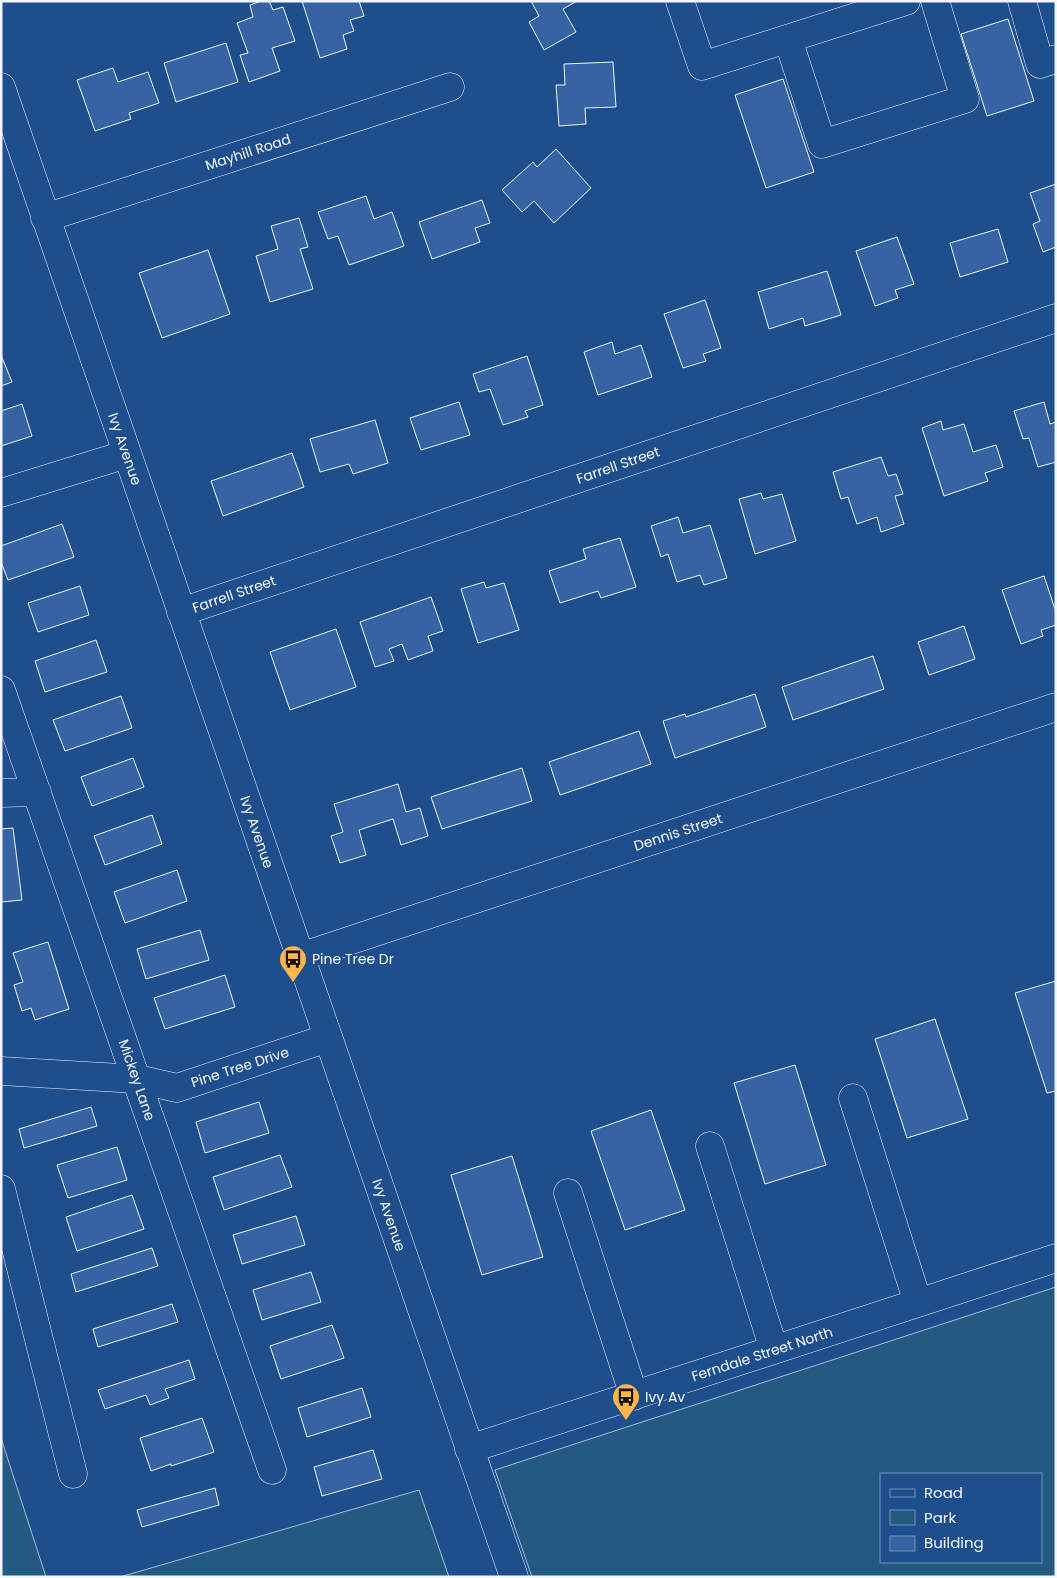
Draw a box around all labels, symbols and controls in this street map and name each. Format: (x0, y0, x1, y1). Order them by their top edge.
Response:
street label: Mayhill Road (203, 129, 293, 175)
street label: Ivy Avenue (103, 410, 147, 488)
street label: Farrell Street (573, 441, 663, 489)
street label: Farrell Street (189, 570, 279, 618)
street label: Ivy Avenue (235, 793, 279, 871)
street label: Dennis Street (631, 808, 725, 856)
bus stop icon: Pine Tree Dr (278, 944, 308, 983)
place label: Pine Tree Dr (312, 949, 394, 969)
street label: Mickey Lane (114, 1037, 160, 1124)
street label: Pine Tree Drive (188, 1042, 292, 1092)
street label: Ivy Avenue (367, 1176, 411, 1254)
street label: Ferndale Street North (689, 1322, 835, 1386)
bus stop icon: Ivy Av (611, 1382, 641, 1421)
place label: Ivy Av (645, 1387, 685, 1407)
legend (880, 1473, 1042, 1563)
text: Road (924, 1482, 963, 1503)
text: Park (924, 1507, 956, 1528)
text: Building (924, 1532, 984, 1553)

